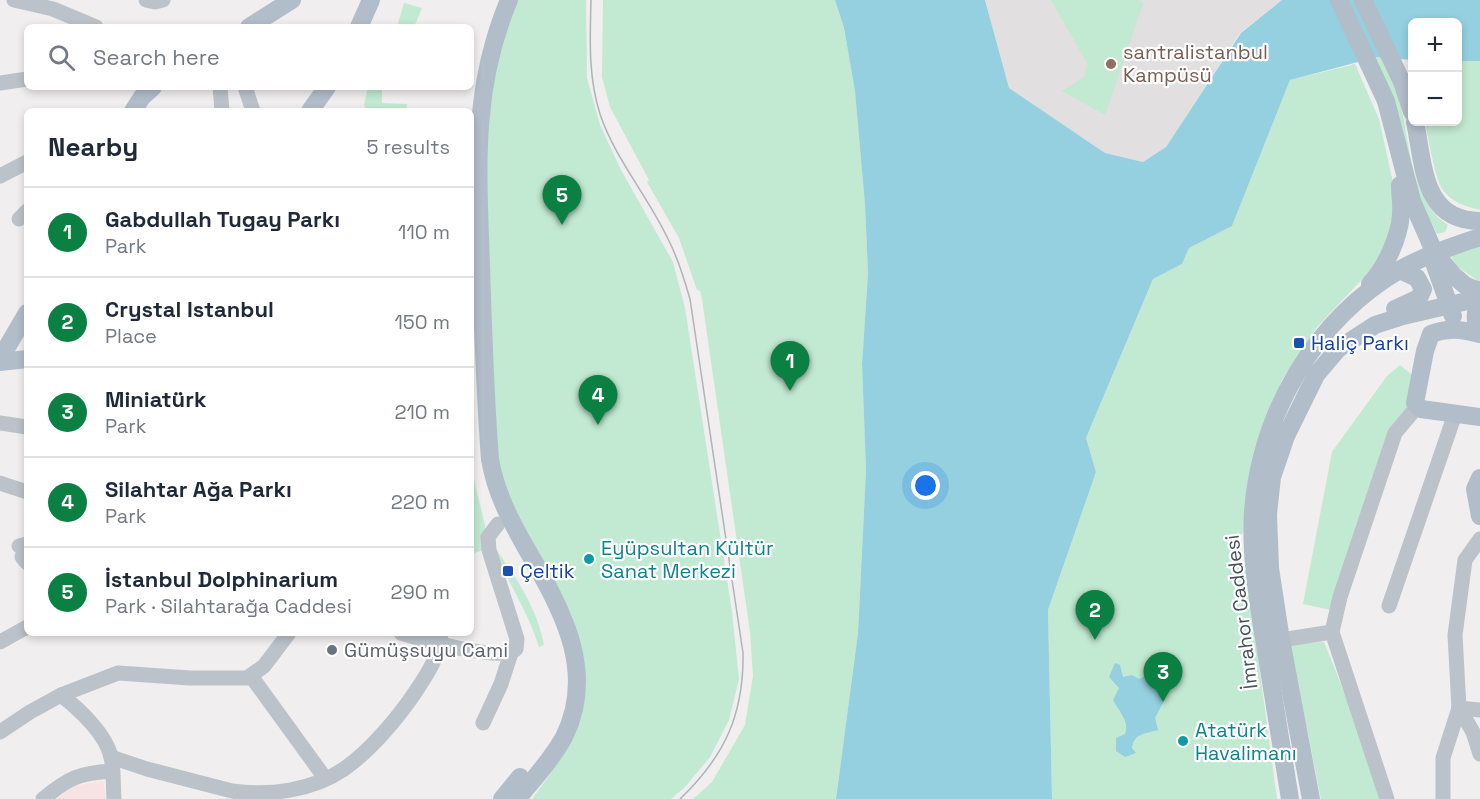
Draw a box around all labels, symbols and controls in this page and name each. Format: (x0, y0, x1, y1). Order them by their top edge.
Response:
map controls (1408, 18, 1462, 126)
button: + (1408, 18, 1462, 72)
search box (24, 24, 474, 90)
place label: santralistanbul Kampüsü (1123, 39, 1268, 88)
icon: search (45, 41, 78, 74)
text: Search here (93, 43, 220, 71)
marker: santralistanbul Kampüsü (1104, 57, 1118, 71)
button: − (1408, 72, 1462, 126)
text: Nearby (48, 130, 138, 164)
text: 5 results (366, 134, 450, 160)
pin: 5 (542, 176, 582, 225)
text: Gabdullah Tugay Parkı (105, 205, 340, 233)
text: 1 (63, 219, 72, 245)
text: 110 m (398, 219, 450, 245)
text: Park (105, 233, 147, 259)
text: Crystal Istanbul (105, 295, 274, 323)
text: 2 (62, 309, 73, 335)
text: 150 m (395, 309, 450, 335)
text: Place (105, 323, 157, 349)
place label: Haliç Parkı (1311, 330, 1409, 356)
marker: Haliç Parkı (1292, 336, 1306, 350)
pin: 1 (770, 342, 810, 391)
pin: 4 (578, 376, 618, 425)
text: Miniatürk (105, 385, 206, 413)
text: 3 (61, 399, 74, 425)
text: 210 m (394, 399, 450, 425)
text: Park (105, 413, 147, 439)
your location (911, 471, 940, 500)
text: Silahtar Ağa Parkı (105, 475, 292, 503)
text: 4 (61, 489, 74, 515)
text: 220 m (391, 489, 450, 515)
text: Park (105, 503, 147, 529)
street label: İmrahor Caddesi (1219, 533, 1263, 691)
place label: Eyüpsultan Kültür Sanat Merkezi (601, 535, 773, 584)
marker: Eyüpsultan Kültür Sanat Merkezi (582, 552, 596, 566)
place label: Çeltik (520, 558, 575, 584)
marker: Çeltik (501, 564, 515, 578)
text: İstanbul Dolphinarium (105, 565, 338, 593)
text: 5 (62, 579, 74, 605)
text: 290 m (391, 579, 450, 605)
pin: 2 (1076, 590, 1114, 640)
text: Park · Silahtarağa Caddesi (105, 593, 352, 619)
place label: Gümüşsuyu Cami (344, 637, 508, 663)
marker: Gümüşsuyu Cami (325, 643, 339, 657)
pin: 3 (1144, 652, 1182, 702)
place label: Atatürk Havalimanı (1195, 717, 1297, 766)
marker: Atatürk Havalimanı (1176, 734, 1190, 748)

